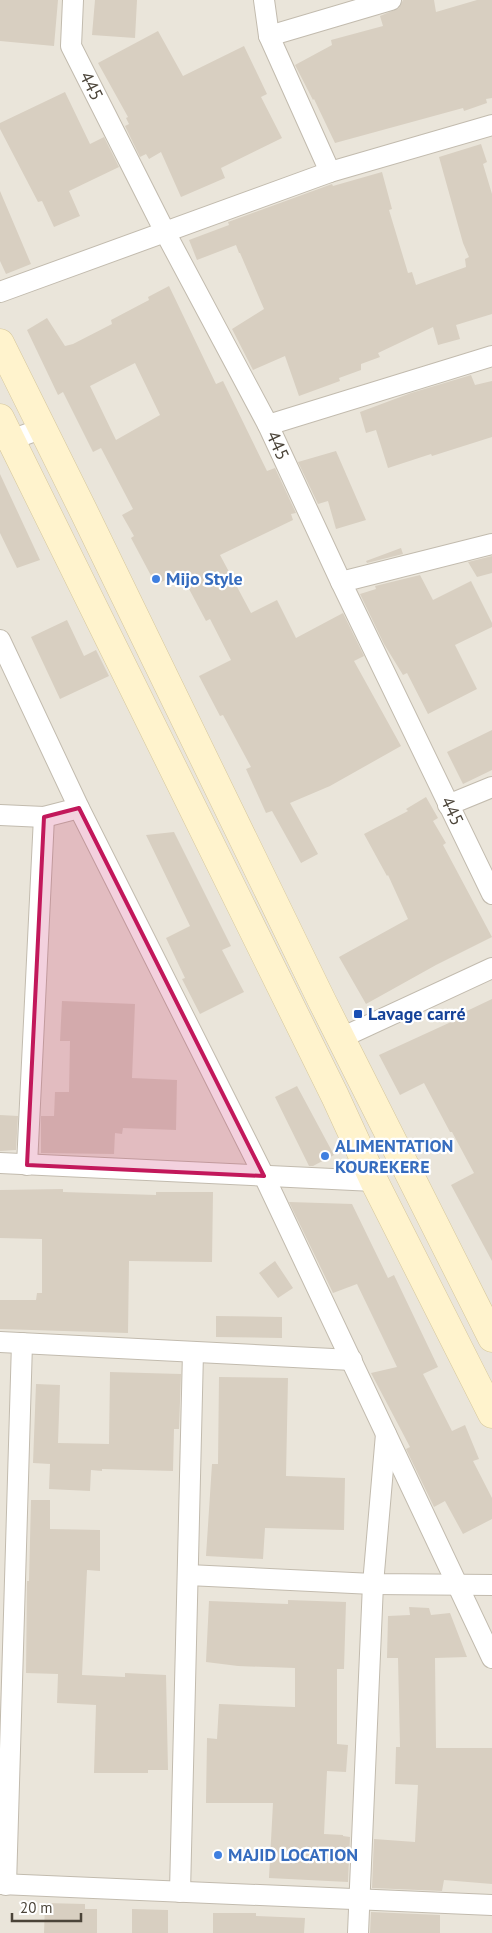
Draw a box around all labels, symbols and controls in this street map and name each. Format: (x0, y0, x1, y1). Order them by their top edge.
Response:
street label: 445 (75, 68, 109, 104)
street label: 445 (261, 427, 295, 464)
place label: Mijo Style (166, 567, 243, 590)
marker: Mijo Style (150, 573, 162, 585)
street label: 445 (436, 793, 469, 829)
place label: Lavage carré (368, 1002, 466, 1025)
marker: Lavage carré (352, 1008, 364, 1020)
place label: ALIMENTATION KOUREKERE (335, 1134, 453, 1178)
marker: ALIMENTATION KOUREKERE (319, 1150, 331, 1162)
place label: MAJID LOCATION (228, 1843, 358, 1866)
marker: MAJID LOCATION (212, 1849, 224, 1861)
scale bar (12, 1890, 81, 1922)
text: 20 m (20, 1898, 53, 1917)

